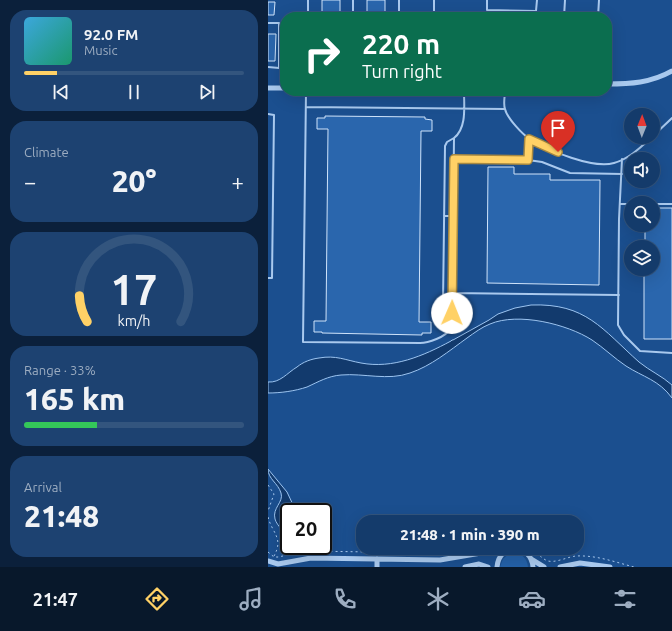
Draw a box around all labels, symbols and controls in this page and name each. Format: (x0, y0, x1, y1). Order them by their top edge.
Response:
text: 92.0 FM (84, 26, 138, 43)
icon: right (296, 28, 348, 80)
text: 220 m (362, 28, 440, 59)
text: Music (84, 43, 118, 57)
text: Turn right (362, 61, 442, 81)
icon: previous (50, 81, 72, 103)
icon: pause (123, 81, 145, 103)
icon: next (196, 81, 218, 103)
north arrow (624, 108, 660, 144)
map controls (624, 108, 660, 276)
pin (541, 111, 575, 152)
icon: arrive (547, 117, 569, 139)
text: Climate (24, 145, 69, 159)
button: sound (624, 152, 660, 188)
text: 20° (112, 164, 156, 198)
text: − (24, 169, 36, 194)
text: + (232, 169, 244, 194)
button: search (624, 196, 660, 232)
button: layers (624, 240, 660, 276)
text: 17 (111, 265, 157, 312)
position arrow (431, 292, 473, 334)
text: km/h (118, 312, 150, 328)
text: Range · 33% (24, 363, 96, 377)
text: 165 km (24, 382, 125, 416)
text: Arrival (24, 480, 62, 494)
text: 21:48 (24, 499, 99, 533)
speed limit sign: 20 (280, 503, 332, 555)
text: 21:48 · 1 min · 390 m (400, 526, 540, 543)
icon: directions (143, 585, 171, 613)
icon: music (237, 585, 265, 613)
icon: phone (331, 585, 359, 613)
icon: climate (424, 585, 452, 613)
icon: car (518, 585, 546, 613)
icon: filters (611, 585, 639, 613)
text: 21:47 (33, 589, 78, 609)

